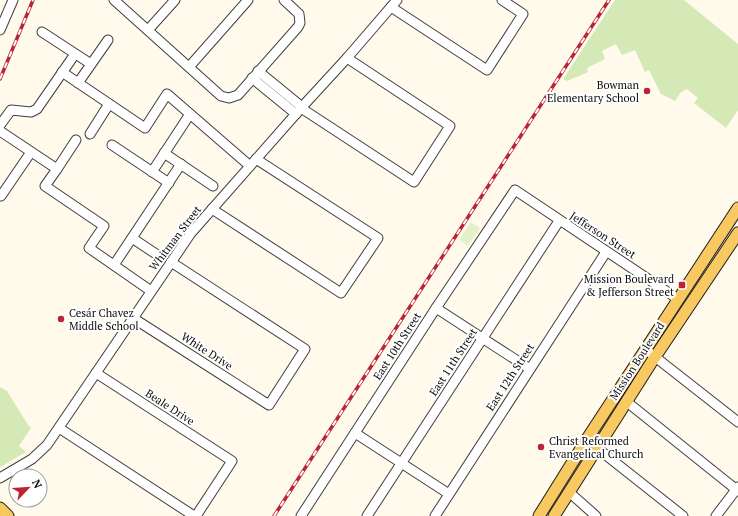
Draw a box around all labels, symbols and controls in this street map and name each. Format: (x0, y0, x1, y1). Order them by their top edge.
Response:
place label: Bowman Elementary School (547, 78, 639, 105)
marker: Bowman Elementary School (642, 86, 652, 96)
street label: Whitman Street (146, 203, 204, 273)
street label: Jefferson Street (567, 208, 639, 262)
place label: Mission Boulevard & Jefferson Street (584, 272, 674, 299)
marker: Mission Boulevard & Jefferson Street (677, 280, 687, 290)
place label: Cesár Chavez Middle School (69, 306, 139, 333)
street label: East 10th Street (370, 310, 424, 382)
marker: Cesár Chavez Middle School (56, 314, 66, 324)
street label: Mission Boulevard (607, 319, 667, 403)
street label: East 11th Street (426, 326, 480, 398)
street label: White Drive (179, 329, 236, 373)
street label: East 12th Street (483, 341, 537, 413)
street label: Beale Drive (143, 386, 198, 428)
place label: Christ Reformed Evangelical Church (549, 434, 644, 461)
marker: Christ Reformed Evangelical Church (536, 442, 546, 452)
north arrow (8, 468, 48, 508)
text: N (29, 477, 45, 491)

